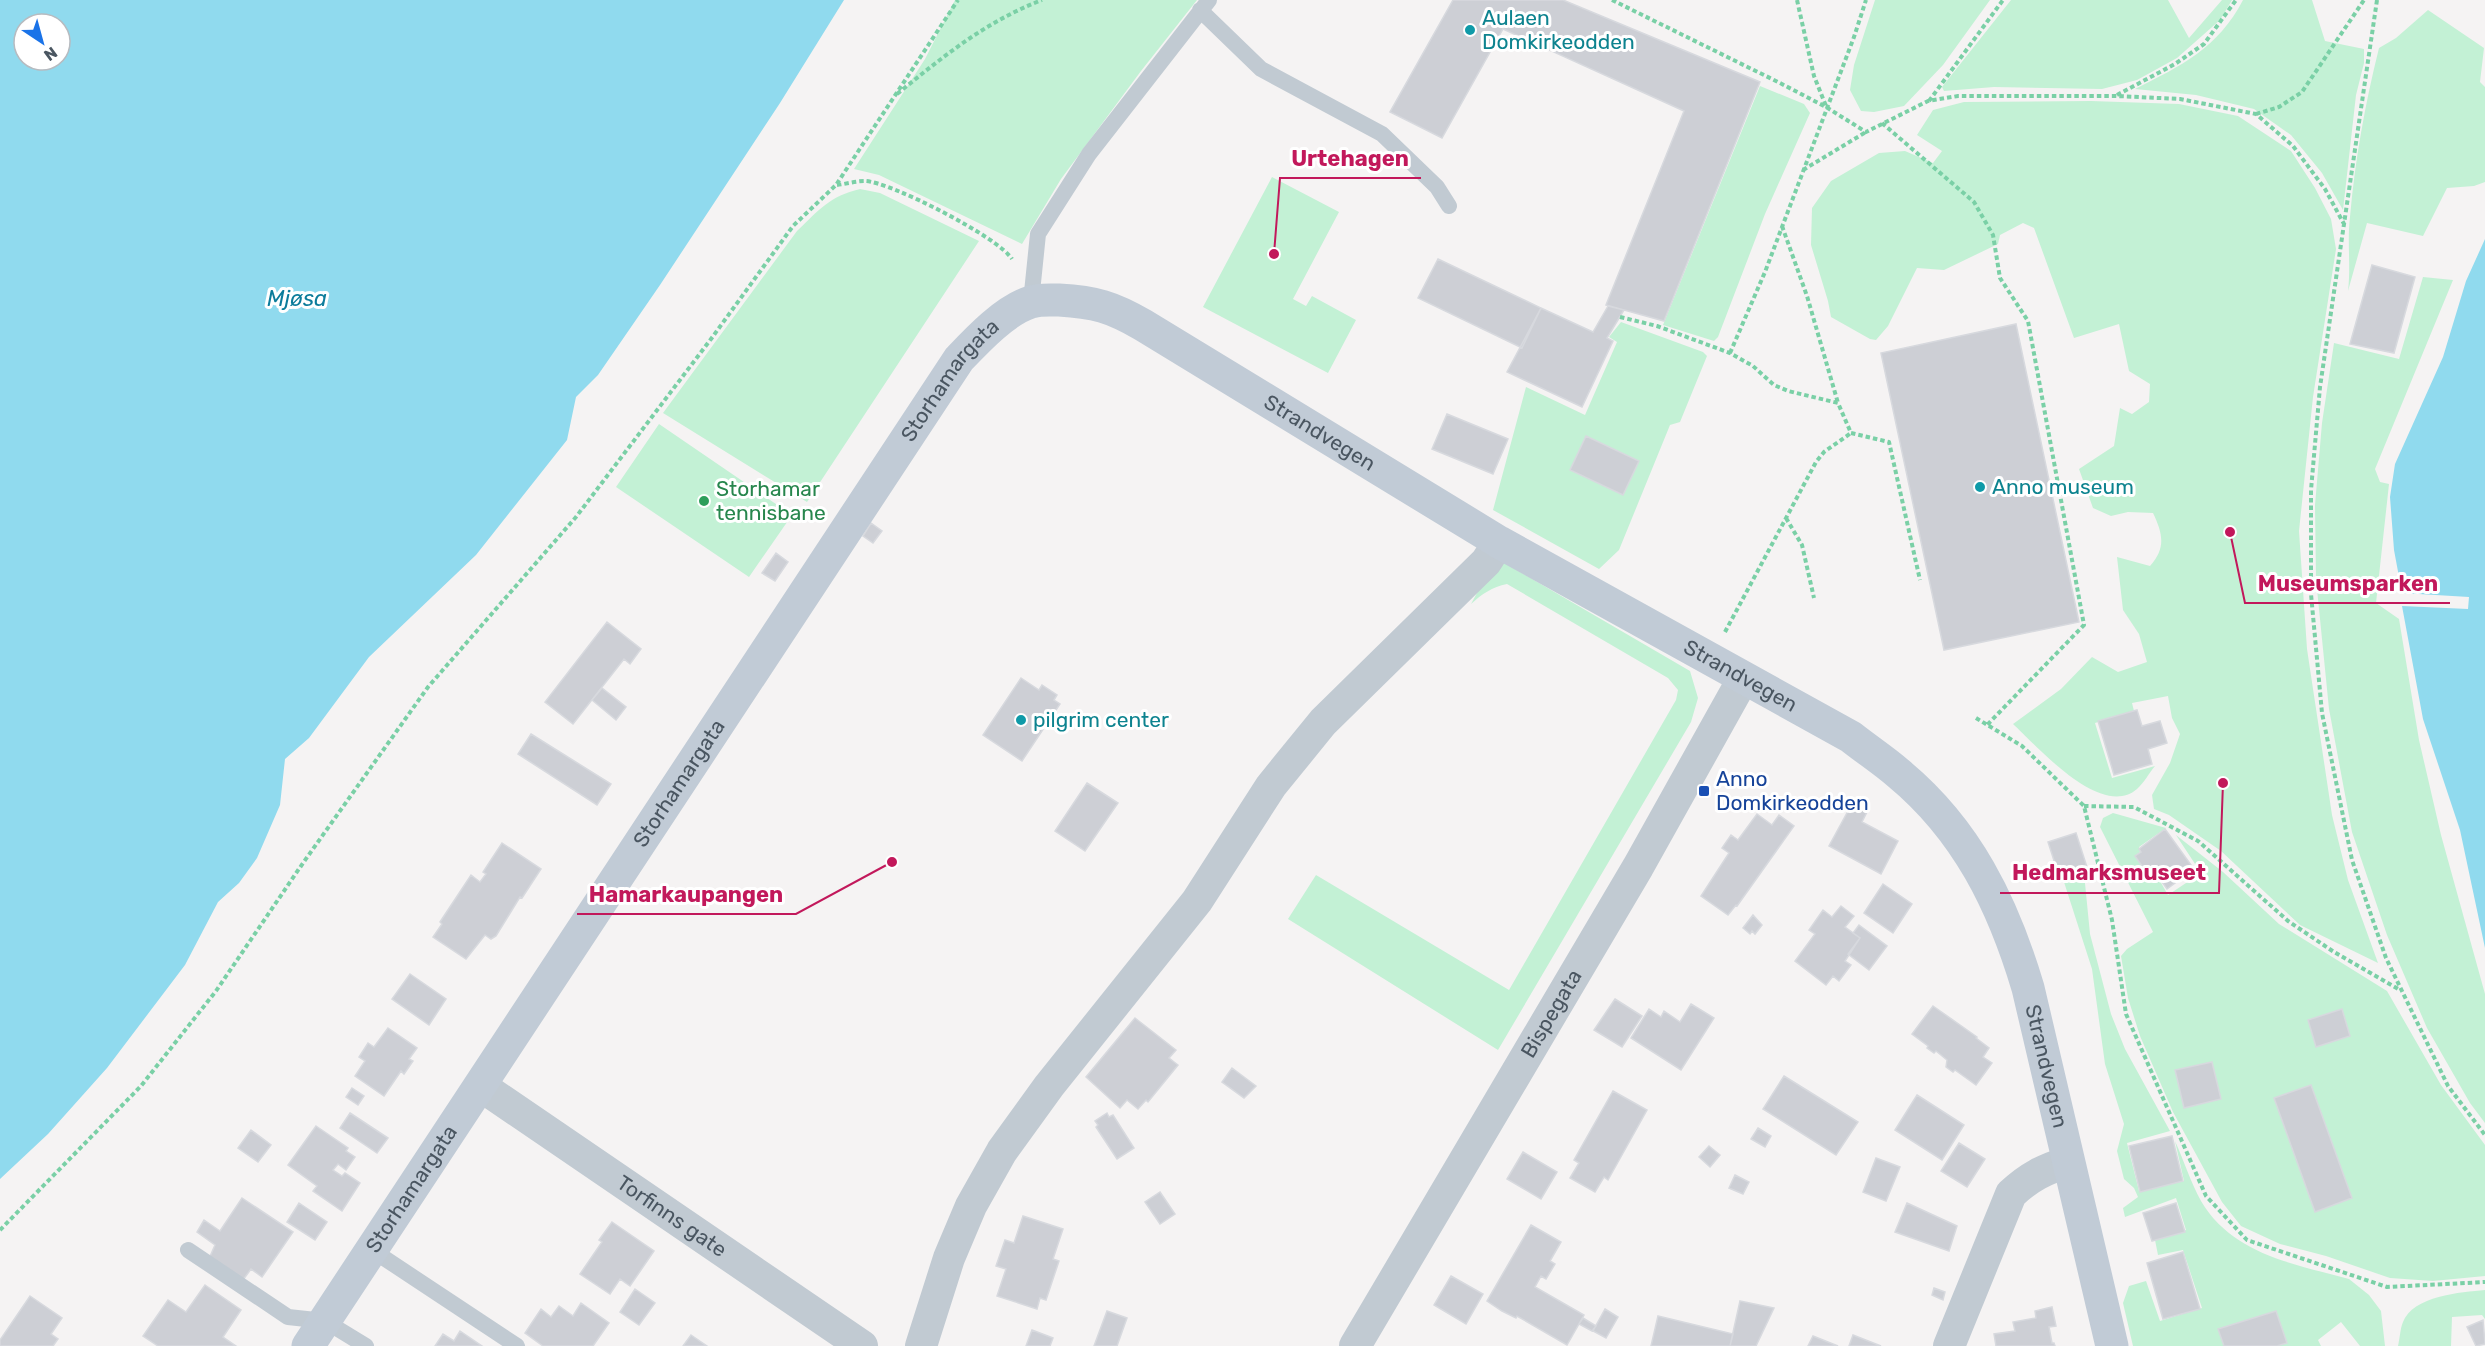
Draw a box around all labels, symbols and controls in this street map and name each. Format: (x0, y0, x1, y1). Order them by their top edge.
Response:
place label: Aulaen Domkirkeodden (1482, 5, 1635, 54)
north arrow (12, 12, 72, 72)
marker: Aulaen Domkirkeodden (1463, 23, 1477, 37)
text: N (40, 43, 61, 65)
callout: Urtehagen (1280, 138, 1421, 178)
text: Urtehagen (1291, 145, 1409, 172)
water label: Mjøsa (267, 285, 327, 312)
street label: Storhamargata (895, 313, 1004, 446)
street label: Strandvegen (1260, 389, 1380, 476)
place label: Anno museum (1992, 474, 2134, 499)
place label: Storhamar tennisbane (716, 476, 826, 525)
marker: Anno museum (1973, 480, 1987, 494)
marker: Storhamar tennisbane (697, 494, 711, 508)
callout: Museumsparken (2245, 563, 2450, 603)
text: Museumsparken (2258, 570, 2438, 597)
street label: Strandvegen (1680, 634, 1802, 717)
place label: pilgrim center (1033, 707, 1169, 732)
marker: pilgrim center (1014, 713, 1028, 727)
street label: Storhamargata (628, 715, 730, 852)
place label: Anno Domkirkeodden (1716, 766, 1869, 815)
marker: Anno Domkirkeodden (1697, 784, 1711, 798)
callout: Hedmarksmuseet (2000, 853, 2219, 893)
text: Hedmarksmuseet (2012, 859, 2206, 886)
callout: Hamarkaupangen (577, 874, 796, 914)
text: Hamarkaupangen (589, 881, 783, 908)
street label: Bispegata (1515, 965, 1587, 1062)
street label: Strandvegen (2020, 1002, 2073, 1130)
street label: Storhamargata (360, 1120, 462, 1257)
street label: Torfinns gate (613, 1170, 732, 1262)

